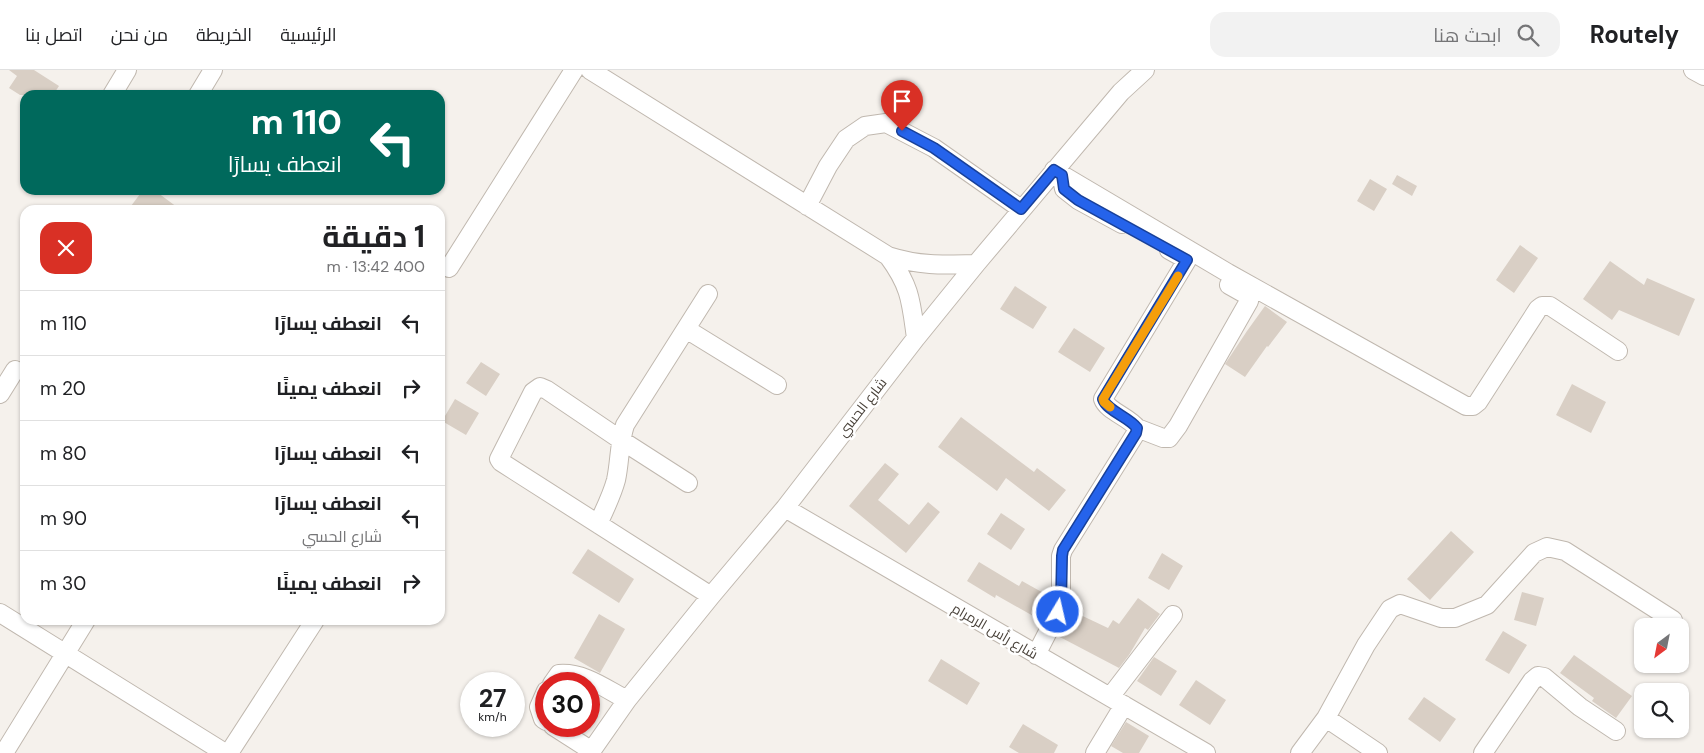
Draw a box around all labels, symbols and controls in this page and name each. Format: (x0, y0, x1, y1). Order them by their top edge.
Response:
search box (1210, 12, 1560, 57)
text: Routely (1590, 19, 1679, 50)
icon: search (1514, 21, 1542, 49)
text: اتصل بنا (25, 23, 83, 47)
text: من نحن (111, 23, 168, 47)
text: الخريطة (196, 23, 252, 47)
text: الرئيسية (280, 23, 337, 47)
text: ابحث هنا (1433, 23, 1502, 48)
pin (881, 80, 923, 131)
icon: arrive (888, 87, 916, 115)
text: 110 m (251, 99, 342, 145)
icon: left (360, 110, 425, 175)
text: انعطف يسارًا (228, 150, 342, 179)
text: 1 دقيقة (322, 217, 425, 256)
button: close (40, 222, 92, 274)
text: 400 m · 13:42 (327, 256, 425, 277)
icon: left (397, 309, 425, 337)
text: 110 m (40, 311, 87, 336)
text: انعطف يسارًا (274, 311, 382, 336)
icon: right (397, 374, 425, 402)
street label: شارع الحسي (833, 374, 892, 441)
text: 20 m (40, 376, 86, 401)
text: انعطف يمينًا (276, 376, 382, 401)
icon: left (397, 439, 425, 467)
text: 80 m (40, 441, 87, 466)
text: انعطف يسارًا (274, 441, 382, 466)
text: انعطف يسارًا (274, 491, 382, 516)
icon: left (397, 504, 425, 532)
text: 90 m (40, 506, 87, 531)
text: شارع الحسي (302, 526, 382, 547)
icon: right (397, 569, 425, 597)
text: 30 m (40, 571, 86, 596)
text: انعطف يمينًا (276, 571, 382, 596)
position arrow (1031, 585, 1083, 637)
street label: شارع رأس الرمرام (948, 599, 1041, 664)
north arrow (1634, 618, 1689, 672)
map controls (1634, 618, 1689, 738)
speed limit sign: 30 (535, 672, 600, 737)
text: 27 (479, 682, 506, 715)
button: search (1634, 683, 1689, 738)
text: km/h (478, 709, 507, 725)

